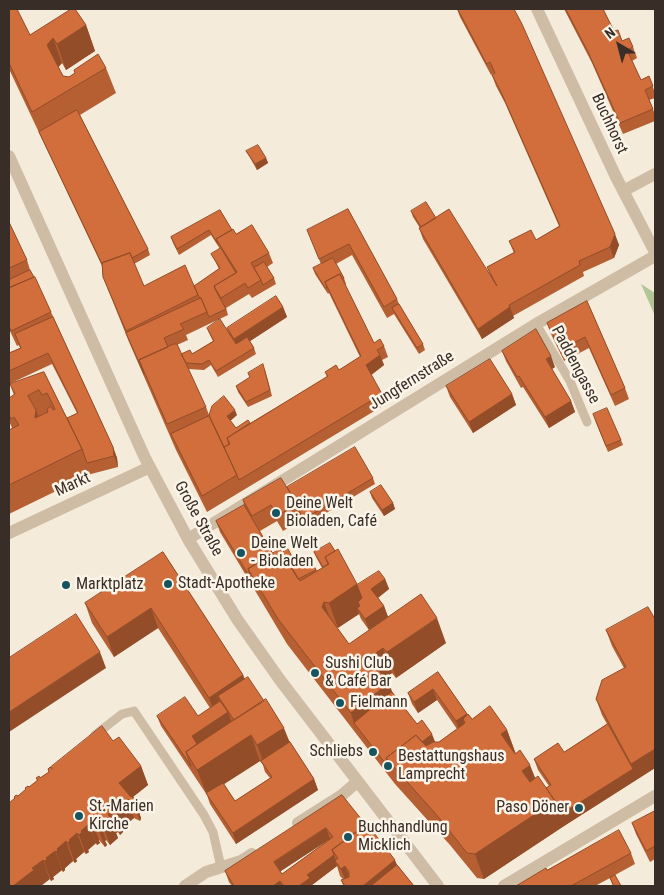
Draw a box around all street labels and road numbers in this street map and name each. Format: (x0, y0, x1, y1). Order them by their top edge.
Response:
street label: Buchhorst (587, 91, 631, 157)
street label: Paddengasse (547, 323, 603, 407)
street label: Jungfernstraße (366, 347, 458, 415)
street label: Markt (52, 469, 94, 501)
street label: Große Straße (170, 478, 226, 560)

